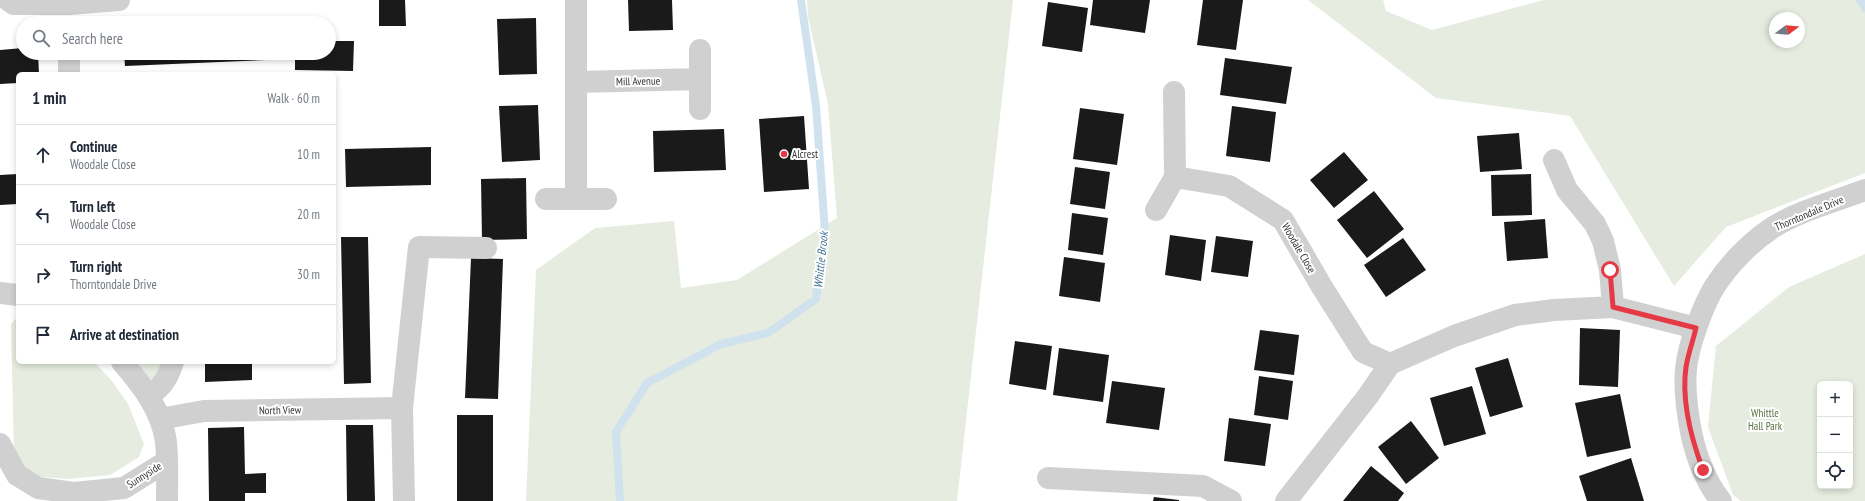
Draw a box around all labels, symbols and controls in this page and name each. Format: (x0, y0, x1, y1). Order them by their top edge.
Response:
north arrow (1769, 12, 1805, 48)
search box (16, 16, 336, 60)
icon: search (30, 27, 52, 49)
text: Search here (62, 29, 123, 48)
street label: Mill Avenue (616, 74, 661, 88)
text: 1 min (32, 87, 66, 109)
text: Walk · 60 m (268, 90, 320, 107)
text: Continue (70, 137, 117, 156)
icon: ahead (32, 144, 54, 166)
text: 10 m (297, 146, 320, 163)
place label: Alcrest (792, 147, 818, 161)
marker: Alcrest (779, 149, 789, 159)
text: Woodale Close (70, 156, 136, 173)
street label: Thorntondale Drive (1772, 192, 1846, 234)
text: Turn left (70, 197, 115, 216)
icon: left (32, 204, 54, 226)
text: 20 m (297, 206, 320, 223)
text: Woodale Close (70, 216, 136, 233)
street label: Woodale Close (1279, 220, 1319, 276)
water label: Whittle Brook (810, 230, 831, 289)
text: Turn right (70, 257, 122, 276)
route start (1601, 261, 1619, 279)
icon: right (32, 264, 54, 286)
text: 30 m (297, 266, 320, 283)
text: Thorntondale Drive (70, 276, 157, 293)
icon: arrive (32, 324, 54, 346)
text: Arrive at destination (70, 325, 179, 344)
map controls (1817, 381, 1853, 489)
button: + (1817, 381, 1853, 417)
street label: North View (259, 403, 302, 417)
park label: Whittle Hall Park (1748, 406, 1783, 433)
button: − (1817, 417, 1853, 453)
button: locate (1817, 453, 1853, 489)
street label: Sunnyside (124, 459, 165, 491)
route end (1694, 461, 1712, 479)

